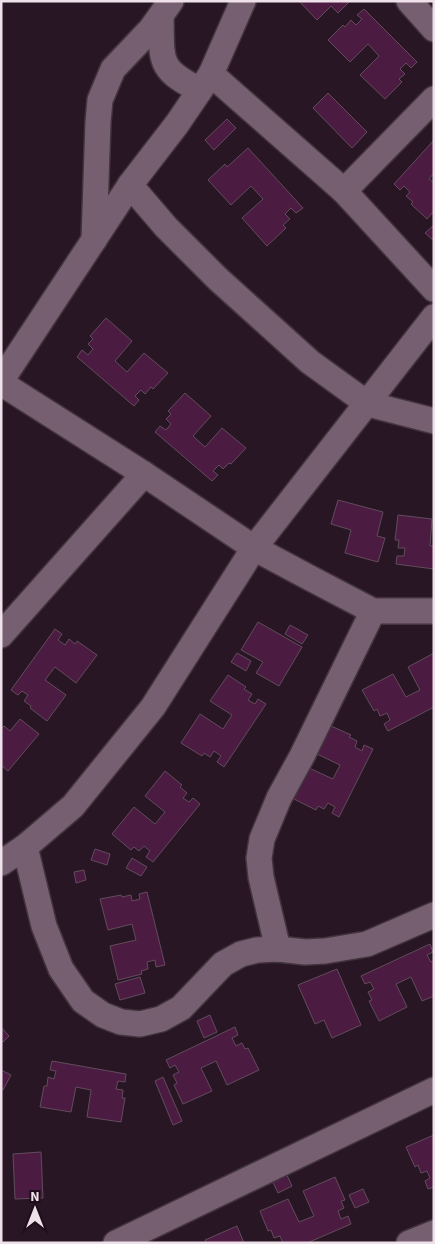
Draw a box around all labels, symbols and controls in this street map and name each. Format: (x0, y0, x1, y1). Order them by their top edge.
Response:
north arrow (10, 1184, 60, 1234)
text: N (30, 1187, 40, 1207)

